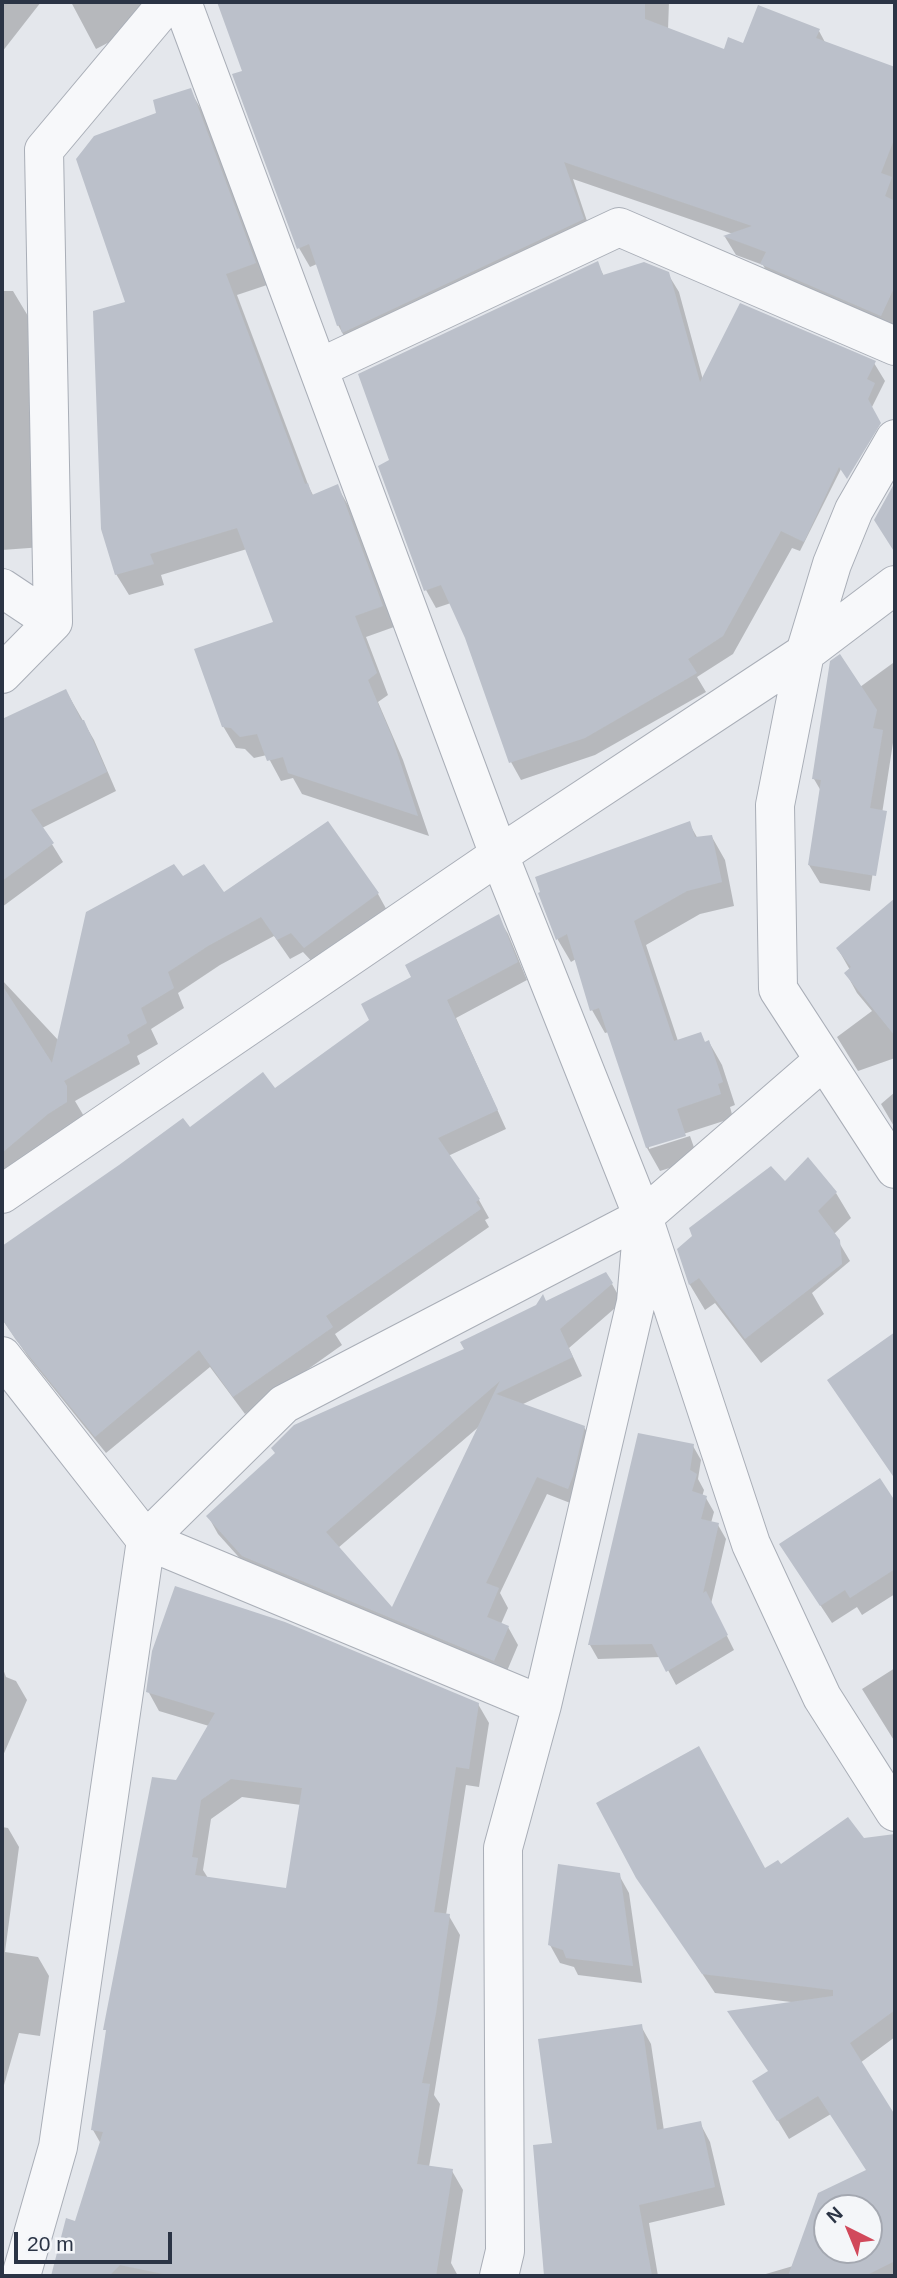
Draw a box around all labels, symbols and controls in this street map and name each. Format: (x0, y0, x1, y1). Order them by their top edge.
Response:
north arrow (813, 2194, 883, 2264)
text: N (823, 2202, 847, 2227)
scale bar (18, 2218, 175, 2262)
text: 20 m (27, 2232, 74, 2255)

